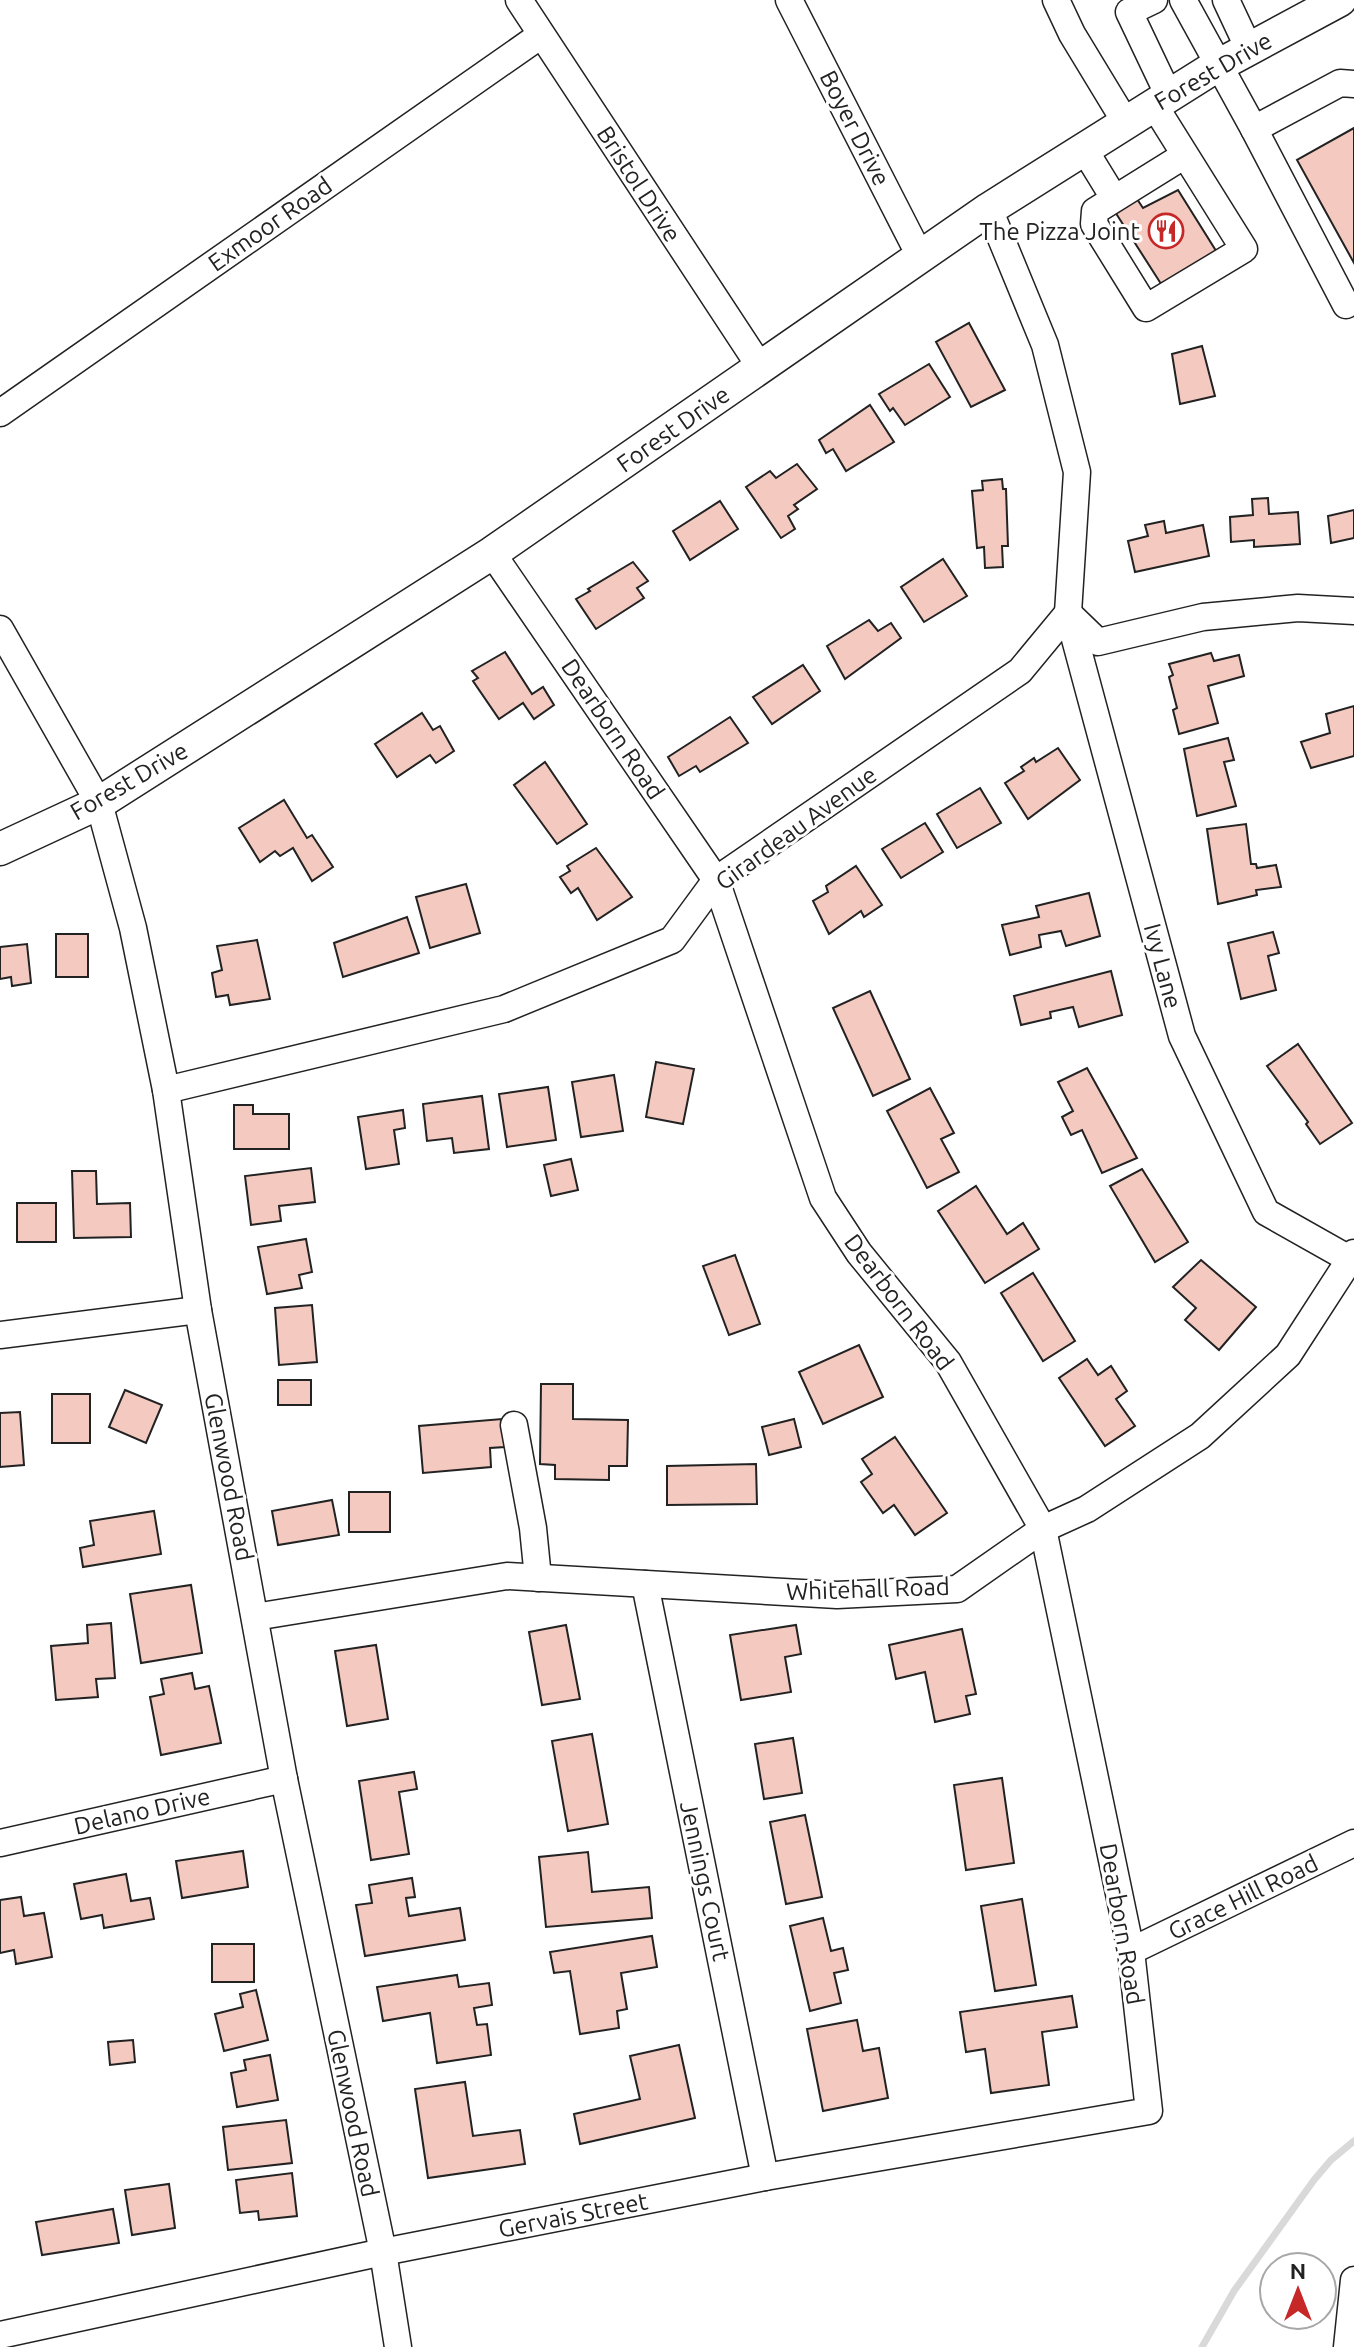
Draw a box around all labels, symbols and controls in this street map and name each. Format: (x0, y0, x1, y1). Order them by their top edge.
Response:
street label: Forest Drive (1150, 27, 1276, 115)
street label: Boyer Drive (815, 66, 895, 190)
street label: Bristol Drive (592, 121, 686, 247)
street label: Exmoor Road (203, 171, 337, 277)
restaurant icon: The Pizza Joint (1147, 212, 1185, 250)
place label: The Pizza Joint (979, 218, 1141, 245)
street label: Forest Drive (612, 380, 734, 478)
street label: Dearborn Road (556, 654, 670, 804)
street label: Forest Drive (66, 737, 192, 825)
street label: Girardeau Avenue (710, 761, 882, 895)
street label: Ivy Lane (1139, 921, 1187, 1011)
street label: Dearborn Road (839, 1229, 959, 1375)
street label: Glenwood Road (199, 1391, 259, 1563)
street label: Whitehall Road (786, 1573, 950, 1605)
street label: Delano Drive (71, 1782, 213, 1840)
street label: Jennings Court (675, 1799, 735, 1964)
street label: Dearborn Road (1095, 1841, 1149, 2007)
street label: Grace Hill Road (1164, 1849, 1322, 1945)
street label: Glenwood Road (322, 2027, 384, 2199)
street label: Gervais Street (496, 2187, 651, 2243)
north arrow (1258, 2251, 1338, 2331)
text: N (1290, 2258, 1306, 2283)

